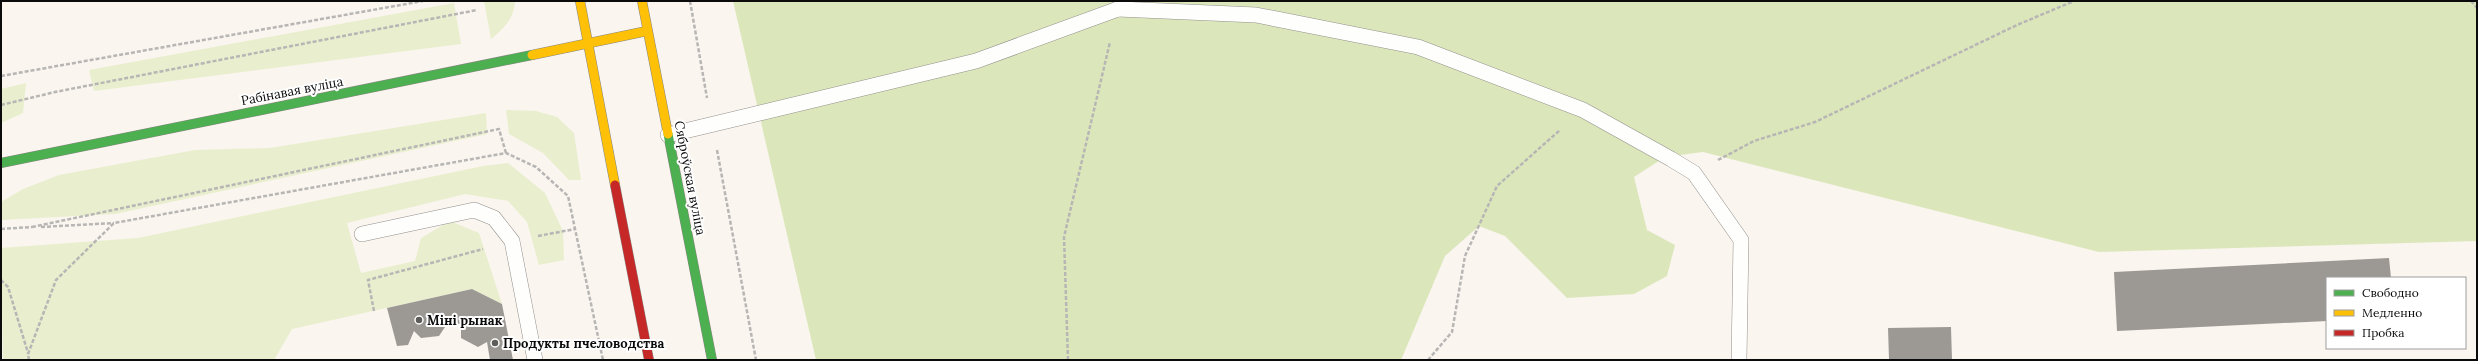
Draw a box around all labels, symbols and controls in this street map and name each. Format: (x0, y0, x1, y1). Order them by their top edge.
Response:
street label: Рабінавая вуліца (239, 73, 345, 109)
street label: Сяброўская вуліца (671, 119, 709, 237)
legend (2326, 277, 2466, 349)
text: Свободно (2362, 285, 2419, 300)
text: Медленно (2362, 305, 2422, 320)
place label: Міні рынак (427, 312, 503, 329)
marker: Міні рынак (414, 315, 424, 325)
text: Пробка (2362, 325, 2404, 340)
place label: Продукты пчеловодства (503, 335, 664, 352)
marker: Продукты пчеловодства (490, 338, 500, 348)

